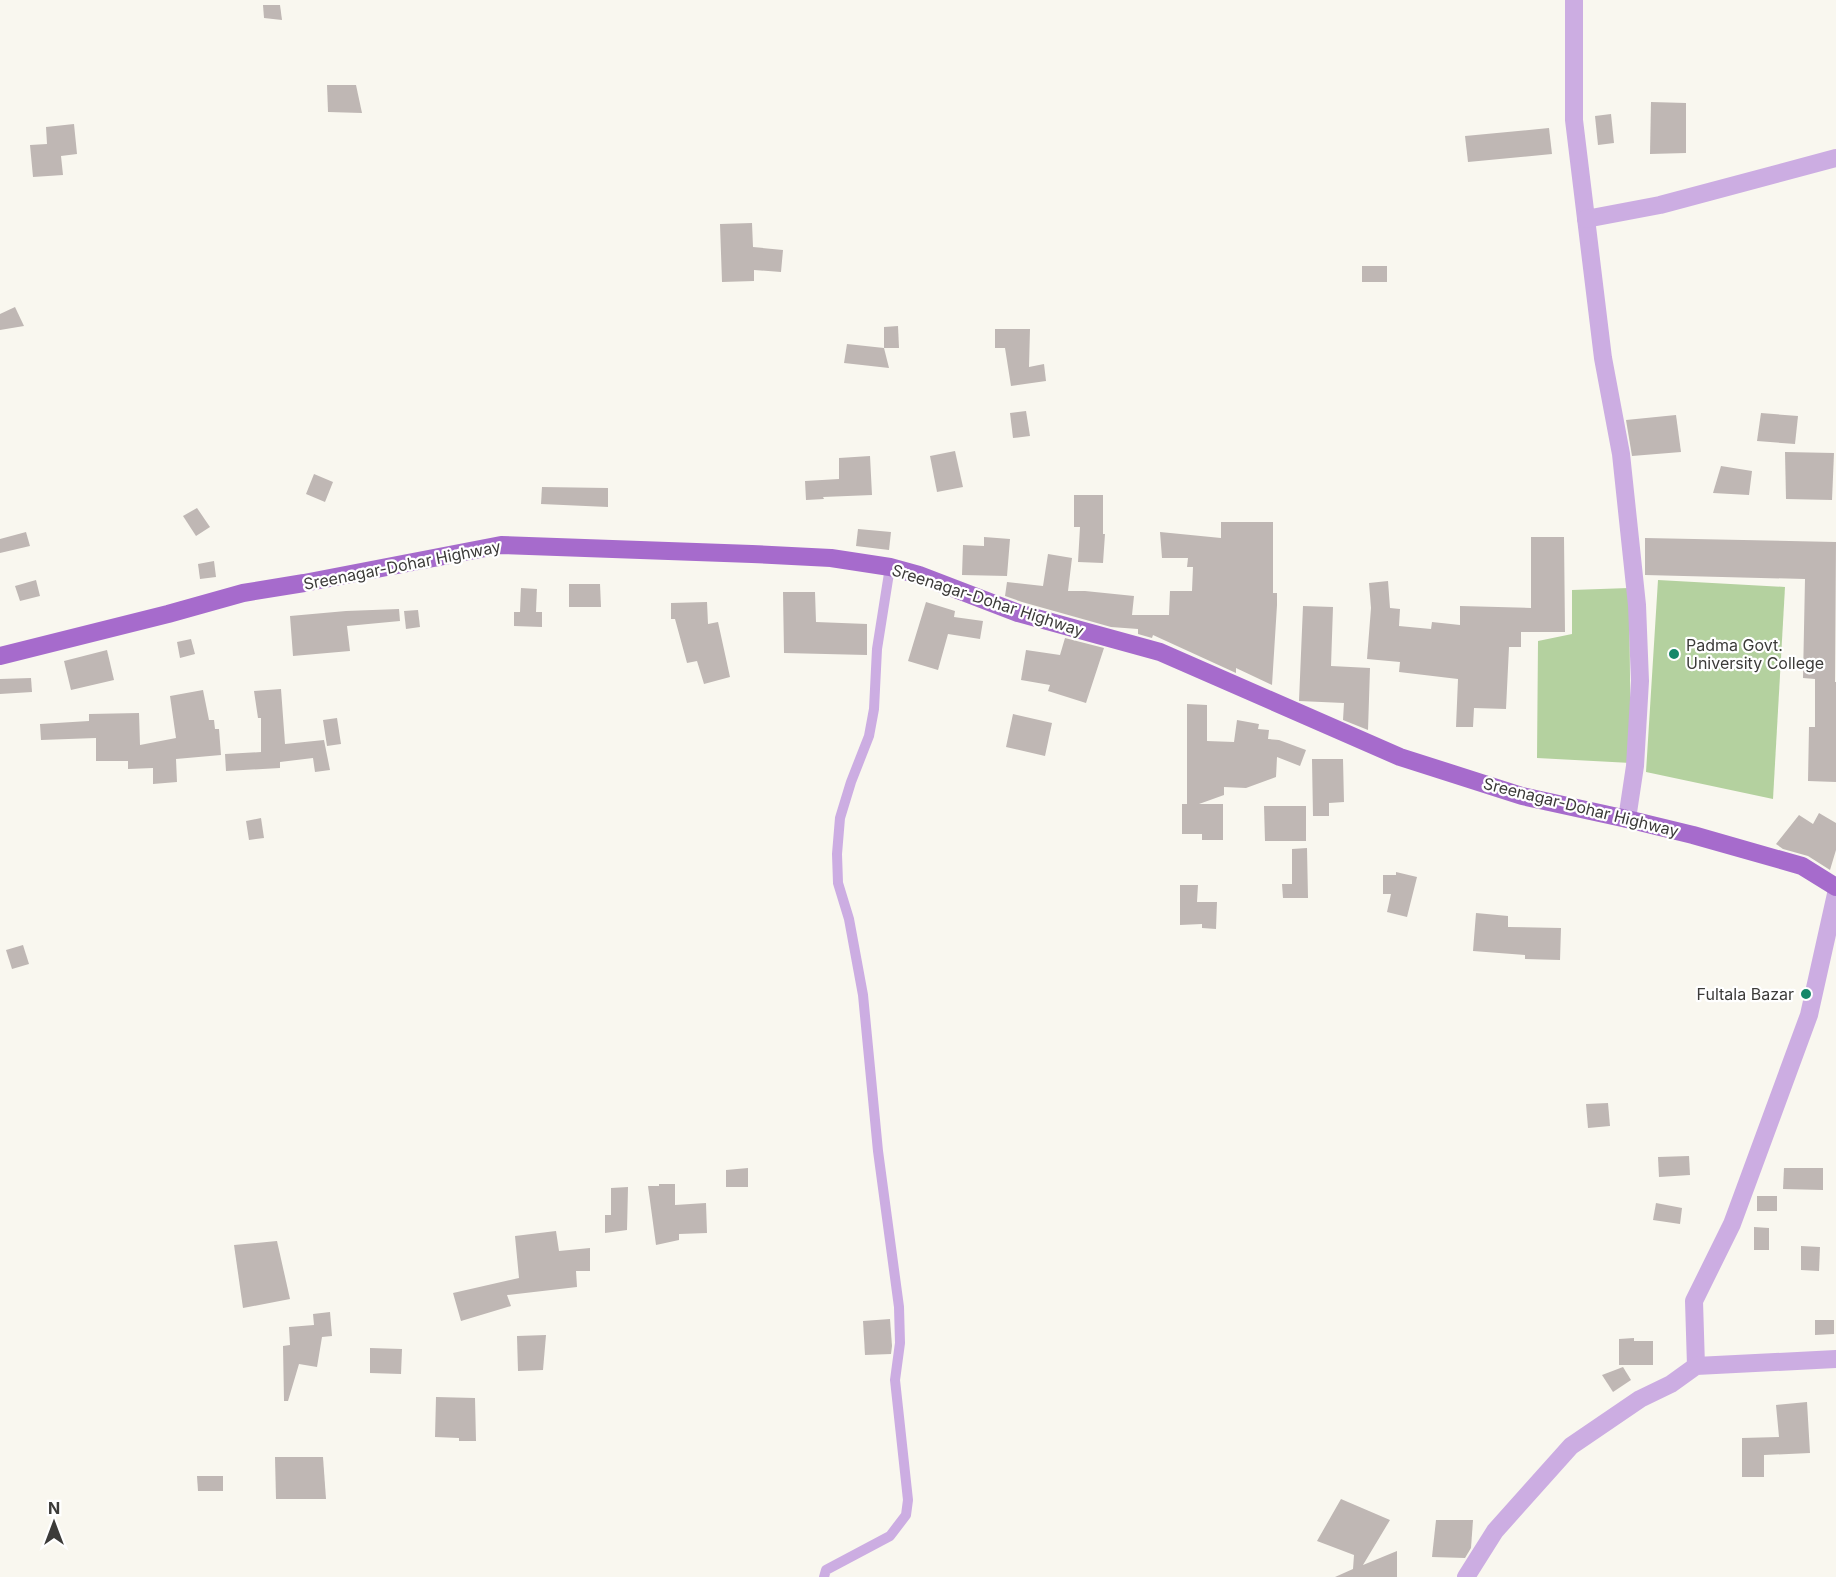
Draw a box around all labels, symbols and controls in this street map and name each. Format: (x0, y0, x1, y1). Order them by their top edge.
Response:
street label: Sreenagar-Dohar Highway (302, 536, 502, 594)
street label: Sreenagar-Dohar Highway (889, 559, 1087, 641)
place label: Padma Govt. University College (1686, 635, 1824, 673)
marker: Padma Govt. University College (1667, 647, 1681, 661)
street label: Sreenagar-Dohar Highway (1481, 773, 1681, 841)
place label: Fultala Bazar (1697, 984, 1794, 1004)
marker: Fultala Bazar (1799, 987, 1813, 1001)
north arrow (24, 1493, 84, 1553)
text: N (48, 1498, 60, 1518)

